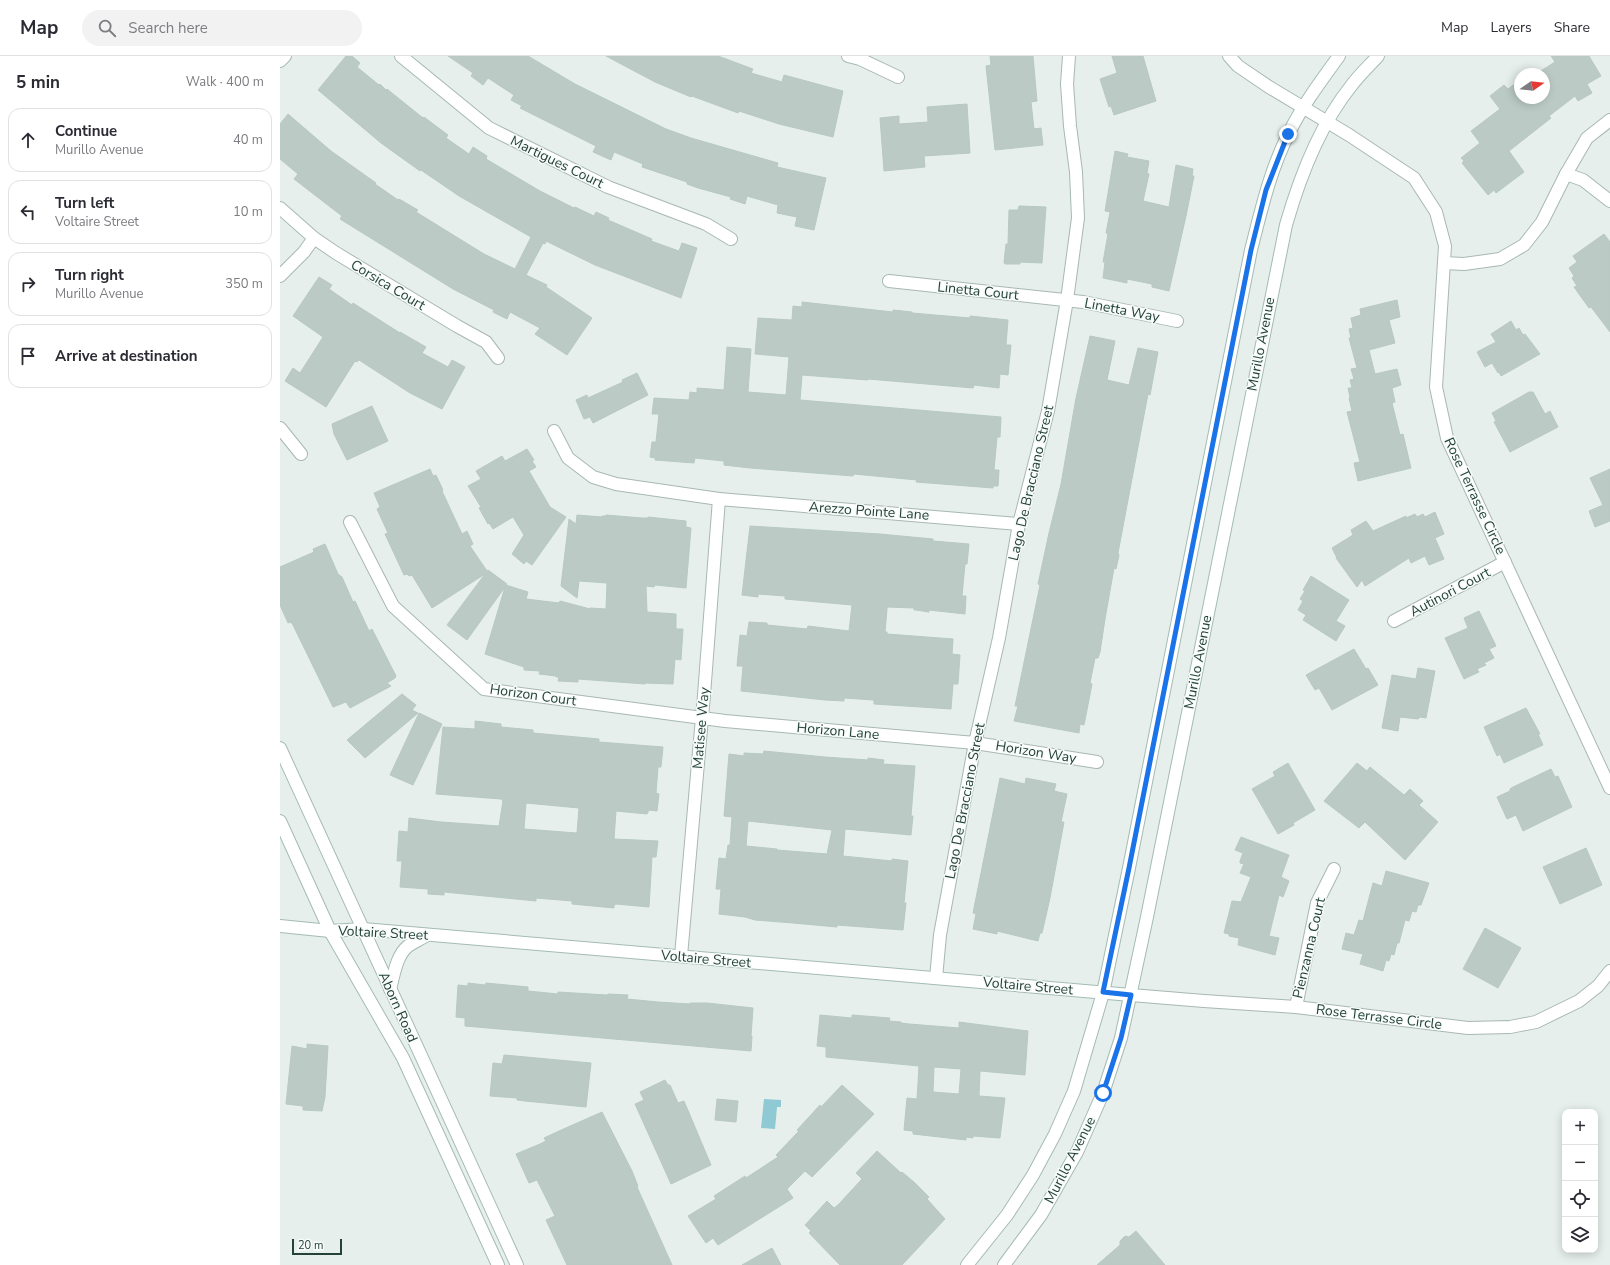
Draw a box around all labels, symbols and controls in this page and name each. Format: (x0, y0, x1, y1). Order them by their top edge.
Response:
search box (82, 10, 362, 46)
text: Map (20, 15, 58, 41)
icon: search (96, 17, 118, 39)
text: Search here (128, 18, 208, 38)
text: Map (1441, 18, 1468, 37)
text: Layers (1490, 18, 1532, 37)
text: Share (1554, 18, 1590, 37)
north arrow (1514, 68, 1550, 104)
text: 5 min (16, 71, 60, 94)
text: Walk · 400 m (186, 73, 264, 91)
text: Continue (55, 121, 117, 141)
route end (1279, 125, 1297, 143)
icon: ahead (17, 129, 39, 151)
text: 40 m (233, 131, 263, 149)
street label: Martigues Court (507, 131, 607, 193)
text: Murillo Avenue (55, 141, 144, 159)
text: Turn left (55, 193, 114, 213)
icon: left (17, 201, 39, 223)
text: 10 m (233, 203, 263, 221)
text: Voltaire Street (55, 213, 139, 231)
street label: Corsica Court (347, 255, 429, 315)
text: Turn right (55, 265, 124, 285)
icon: right (17, 273, 39, 295)
text: 350 m (225, 275, 263, 293)
street label: Linetta Court (936, 277, 1020, 305)
text: Murillo Avenue (55, 285, 144, 303)
street label: Linetta Way (1083, 293, 1162, 327)
street label: Murillo Avenue (1243, 295, 1279, 393)
icon: arrive (17, 345, 39, 367)
text: Arrive at destination (55, 346, 198, 366)
street label: Lago De Bracciano Street (1004, 403, 1058, 563)
street label: Rose Terrasse Circle (1440, 434, 1510, 558)
street label: Arezzo Pointe Lane (808, 497, 930, 525)
street label: Autinori Court (1406, 563, 1494, 621)
street label: Murillo Avenue (1180, 613, 1216, 711)
street label: Horizon Court (488, 680, 578, 710)
street label: Matisee Way (688, 686, 714, 770)
street label: Horizon Lane (796, 718, 880, 744)
street label: Lago De Bracciano Street (941, 721, 990, 881)
street label: Horizon Way (994, 736, 1079, 768)
street label: Pienzanna Court (1288, 896, 1330, 1000)
street label: Voltaire Street (336, 921, 429, 945)
street label: Voltaire Street (659, 946, 752, 972)
street label: Aborn Road (374, 969, 422, 1045)
street label: Voltaire Street (981, 973, 1074, 999)
street label: Rose Terrasse Circle (1315, 1000, 1443, 1034)
route start (1094, 1084, 1112, 1102)
map controls (1562, 1109, 1598, 1253)
button: + (1562, 1109, 1598, 1145)
street label: Murillo Avenue (1040, 1113, 1100, 1207)
button: − (1562, 1145, 1598, 1181)
button: locate (1562, 1181, 1598, 1217)
button: layers (1562, 1217, 1598, 1253)
scale bar (292, 1237, 342, 1256)
text: 20 m (298, 1238, 323, 1253)

